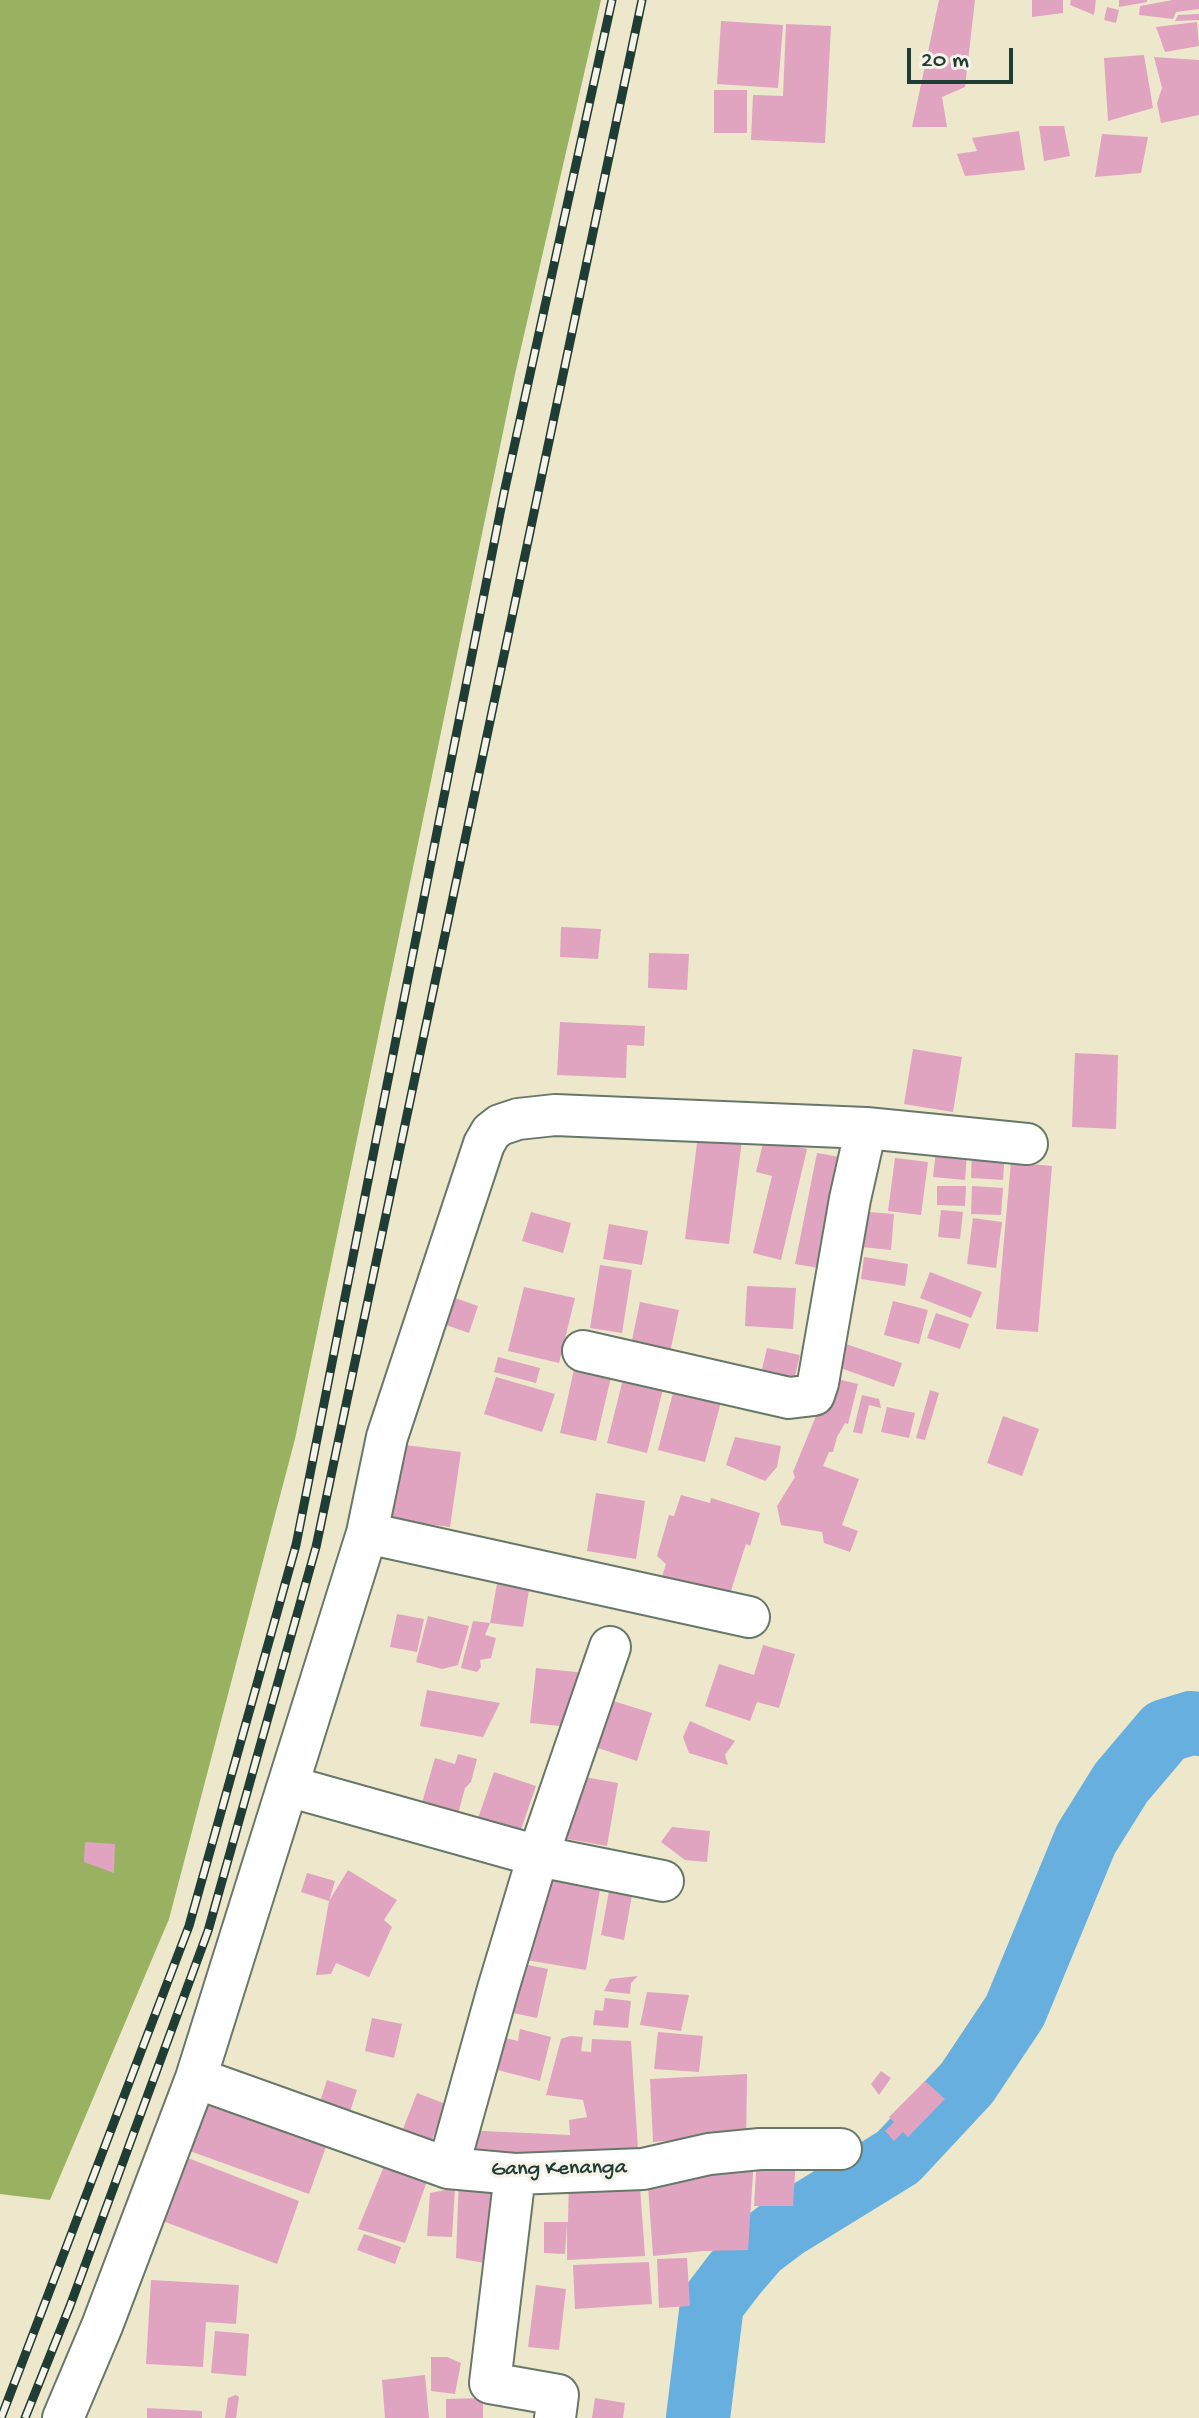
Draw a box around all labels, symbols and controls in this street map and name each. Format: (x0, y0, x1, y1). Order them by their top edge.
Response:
scale bar (911, 32, 1017, 82)
text: 20 m (921, 47, 969, 76)
street label: Gang Kenanga (491, 2156, 627, 2184)

